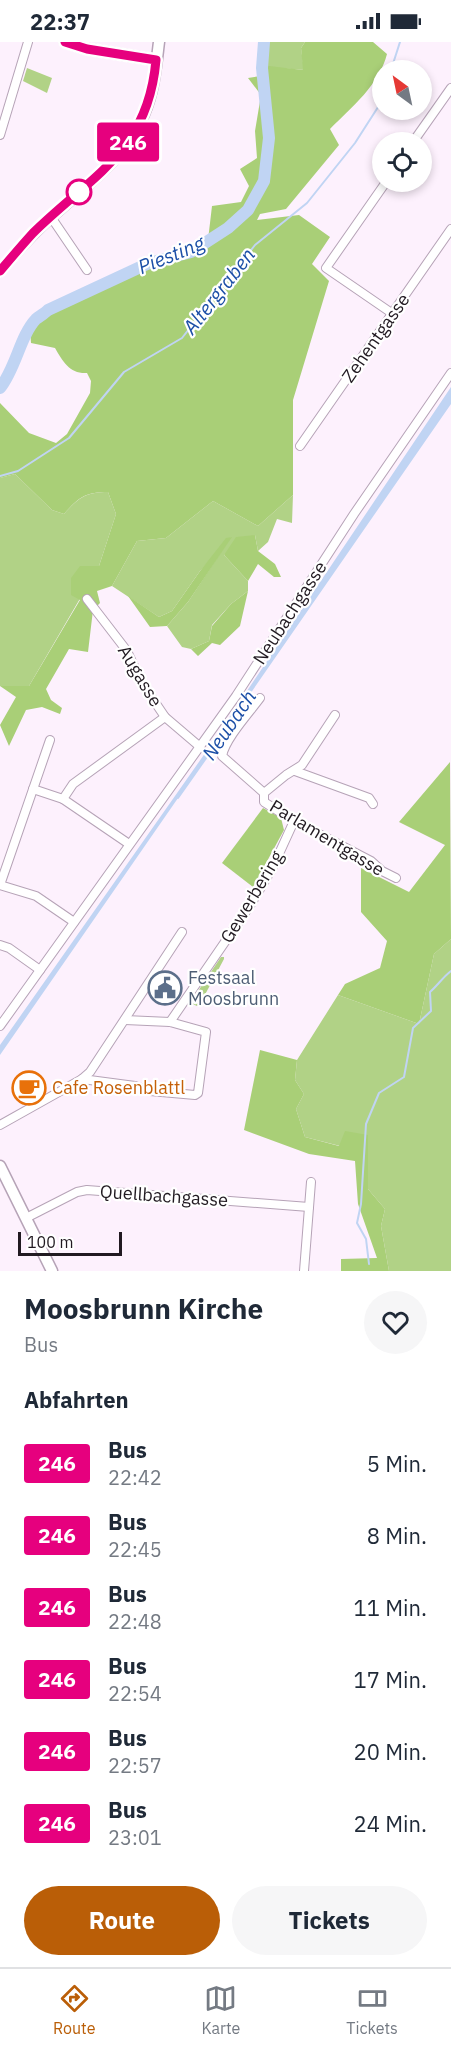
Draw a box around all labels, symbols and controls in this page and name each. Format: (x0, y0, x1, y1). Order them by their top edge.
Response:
text: 22:37 (30, 7, 90, 36)
north arrow (372, 60, 432, 120)
map controls (372, 60, 432, 192)
line badge: 246 (94, 122, 162, 162)
text: 246 (109, 128, 147, 156)
button: locate (372, 132, 432, 192)
unlabelled marker (66, 179, 92, 205)
water label: Piesting (134, 229, 209, 280)
water label: Altergraben (176, 242, 261, 340)
street label: Zehentgasse (337, 289, 415, 387)
street label: Neubachgasse (248, 557, 332, 669)
street label: Augasse (113, 641, 168, 711)
water label: Neubach (195, 684, 262, 765)
street label: Parlamentgasse (266, 794, 389, 881)
street label: Gewerbering (215, 846, 288, 947)
place label: Festsaal Moosbrunn (188, 966, 279, 1010)
public building icon: Festsaal Moosbrunn (147, 970, 183, 1006)
cafe icon: Cafe Rosenblattl (11, 1070, 47, 1106)
place label: Cafe Rosenblattl (52, 1076, 185, 1099)
street label: Quellbachgasse (99, 1180, 229, 1211)
scale bar (18, 1229, 122, 1256)
text: 100 m (27, 1232, 74, 1252)
text: Moosbrunn Kirche (24, 1290, 263, 1327)
button: heart (364, 1291, 427, 1354)
text: Bus (24, 1331, 58, 1358)
text: Abfahrten (24, 1385, 129, 1414)
text: Bus (108, 1435, 147, 1464)
text: 246 (38, 1449, 76, 1477)
text: 5 Min. (367, 1449, 427, 1478)
text: 22:42 (108, 1464, 162, 1491)
text: Bus (108, 1507, 147, 1536)
text: 246 (38, 1521, 76, 1549)
text: 8 Min. (367, 1521, 427, 1550)
text: 22:45 (108, 1536, 162, 1563)
text: Bus (108, 1579, 147, 1608)
text: 246 (38, 1593, 76, 1621)
text: 11 Min. (354, 1593, 427, 1622)
text: 22:48 (108, 1608, 162, 1635)
text: Bus (108, 1651, 147, 1680)
text: 246 (38, 1665, 76, 1693)
text: 17 Min. (354, 1665, 427, 1694)
text: 22:54 (108, 1680, 162, 1707)
text: Bus (108, 1723, 147, 1752)
text: 246 (38, 1737, 76, 1765)
text: 20 Min. (354, 1737, 427, 1766)
text: 22:57 (108, 1752, 162, 1779)
text: Bus (108, 1795, 147, 1824)
text: 246 (38, 1809, 76, 1837)
text: 24 Min. (354, 1809, 427, 1838)
text: 23:01 (108, 1824, 162, 1851)
button: Route (24, 1886, 220, 1955)
button: Tickets (232, 1886, 427, 1955)
tab: Route (53, 1982, 95, 2038)
tab: Karte (202, 1982, 240, 2038)
tab: Tickets (346, 1982, 398, 2038)

